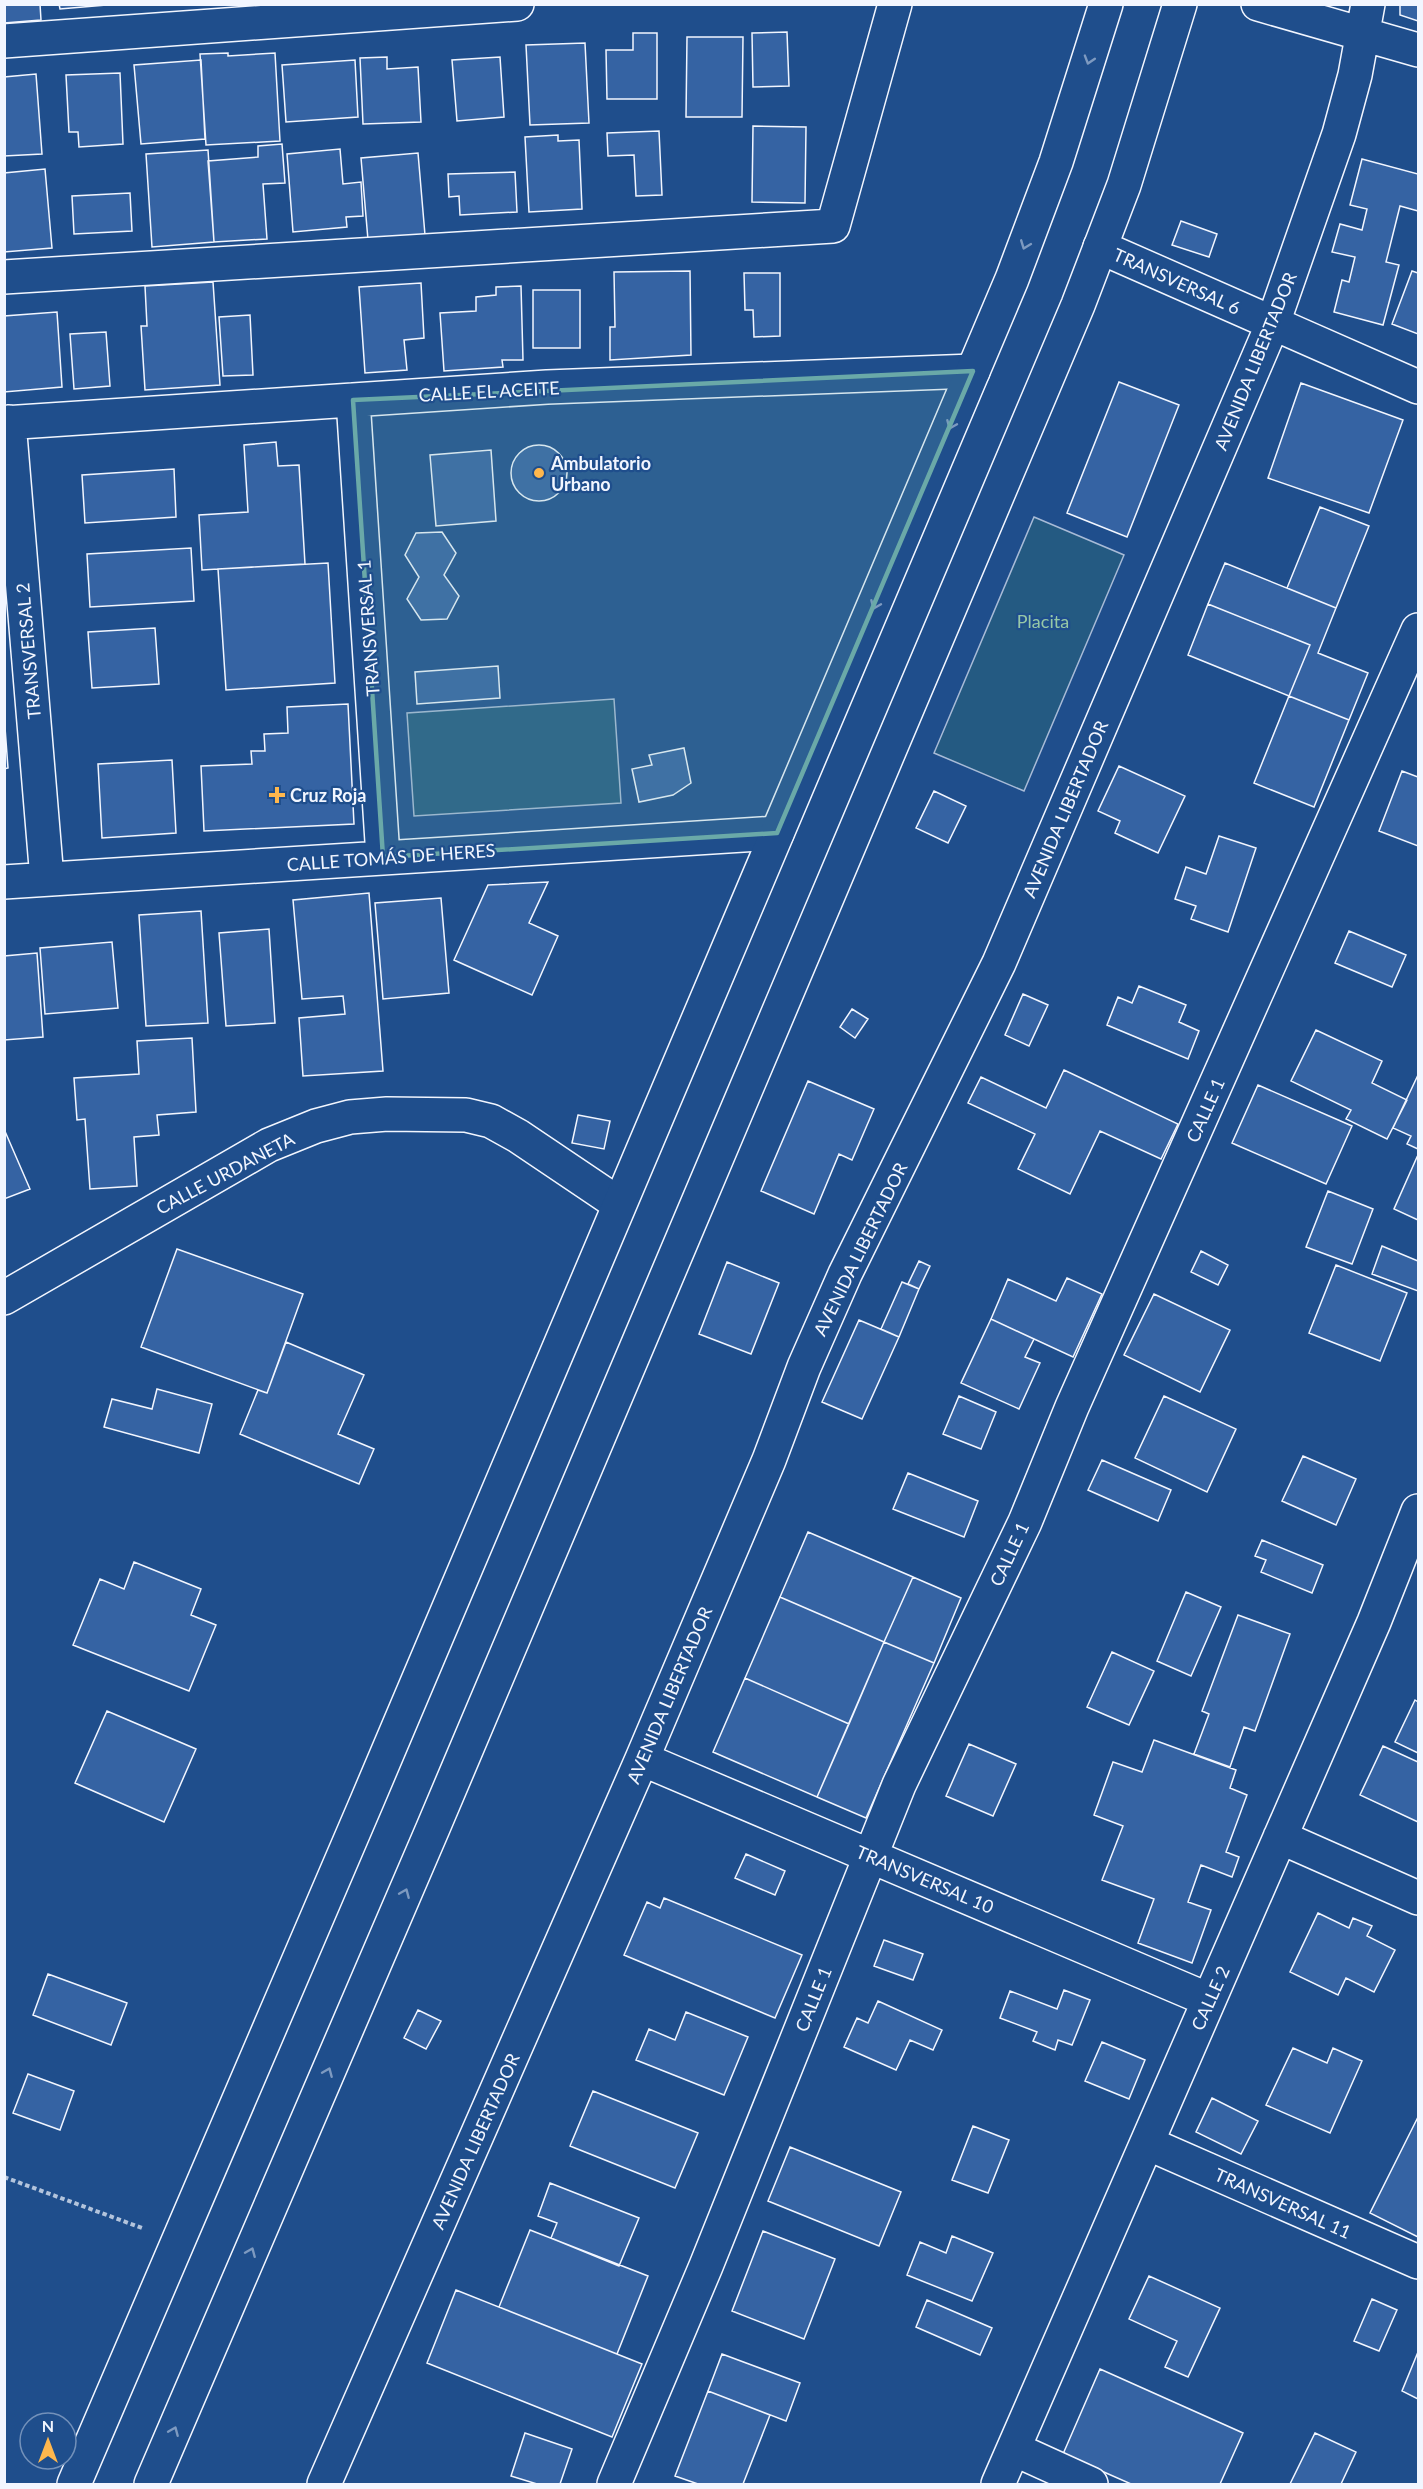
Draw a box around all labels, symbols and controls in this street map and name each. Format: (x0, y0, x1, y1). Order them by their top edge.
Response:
one-way arrow (1084, 54, 1096, 65)
one-way arrow (1020, 238, 1032, 249)
street label: TRANSVERSAL 6 (1110, 243, 1244, 319)
street label: AVENIDA LIBERTADOR (1209, 268, 1301, 453)
street label: CALLE EL ACEITE (418, 376, 560, 406)
one-way arrow (946, 419, 958, 430)
place label: Ambulatorio Urbano (550, 452, 651, 495)
marker: Ambulatorio Urbano (532, 466, 546, 480)
street label: TRANSVERSAL 1 (352, 559, 384, 697)
street label: TRANSVERSAL 2 (11, 582, 45, 720)
one-way arrow (871, 598, 883, 609)
park label: Placita (1017, 610, 1069, 632)
street label: AVENIDA LIBERTADOR (1018, 716, 1113, 901)
place label: Cruz Roja (290, 784, 366, 806)
marker: Cruz Roja (268, 786, 286, 804)
street label: CALLE TOMÁS DE HERES (286, 839, 496, 875)
street label: CALLE 1 (1181, 1074, 1229, 1146)
street label: CALLE URDANETA (152, 1127, 299, 1219)
street label: AVENIDA LIBERTADOR (808, 1158, 912, 1339)
street label: CALLE 1 (985, 1518, 1033, 1590)
street label: AVENIDA LIBERTADOR (622, 1602, 717, 1787)
street label: TRANSVERSAL 10 (853, 1840, 997, 1918)
one-way arrow (398, 1889, 410, 1900)
street label: CALLE 2 (1186, 1962, 1234, 2034)
street label: CALLE 1 (790, 1963, 836, 2035)
street label: AVENIDA LIBERTADOR (426, 2049, 524, 2232)
one-way arrow (321, 2068, 333, 2079)
street label: TRANSVERSAL 11 (1211, 2163, 1355, 2243)
one-way arrow (244, 2247, 256, 2258)
north arrow (18, 2411, 78, 2471)
text: N (42, 2416, 54, 2435)
one-way arrow (167, 2426, 179, 2437)

